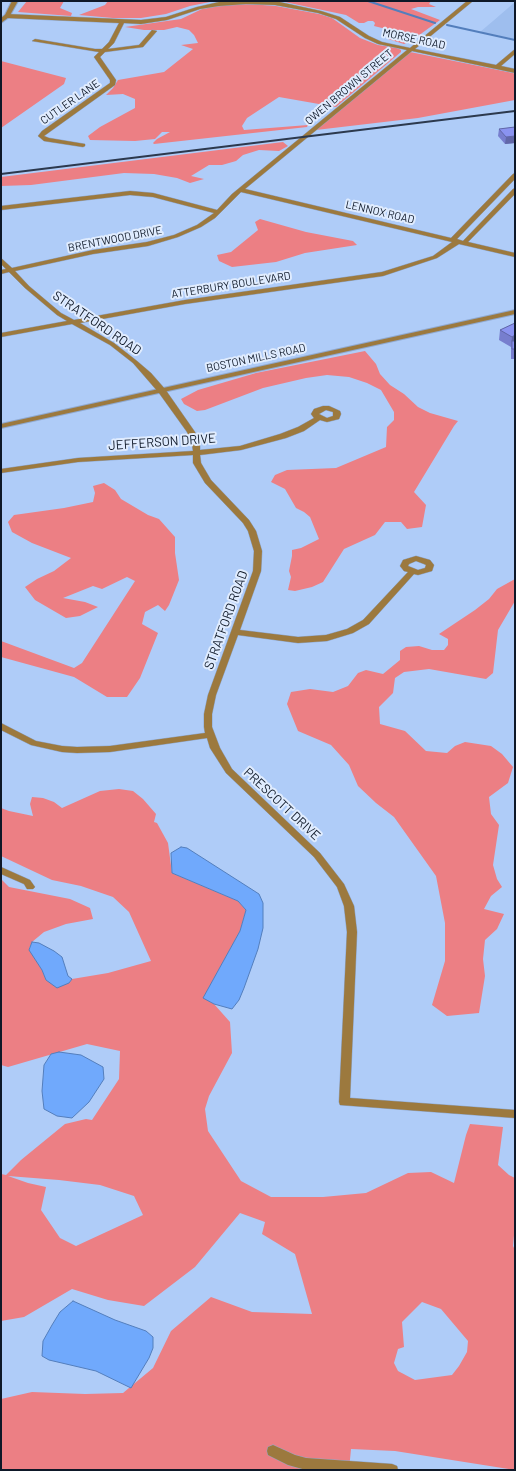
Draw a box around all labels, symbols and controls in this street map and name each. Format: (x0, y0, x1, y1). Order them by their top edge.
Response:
street label: MORSE ROAD (381, 26, 447, 52)
street label: OWEN BROWN STREET (302, 46, 396, 128)
street label: CUTLER LANE (38, 77, 102, 127)
street label: LENNOX ROAD (344, 198, 416, 226)
street label: BRENTWOOD DRIVE (67, 223, 163, 255)
street label: ATTERBURY BOULEVARD (170, 269, 292, 301)
street label: STRATFORD ROAD (50, 288, 144, 358)
street label: BOSTON MILLS ROAD (205, 341, 307, 375)
street label: JEFFERSON DRIVE (108, 430, 216, 454)
street label: STRATFORD ROAD (201, 569, 251, 671)
street label: PRESCOTT DRIVE (240, 765, 324, 843)

